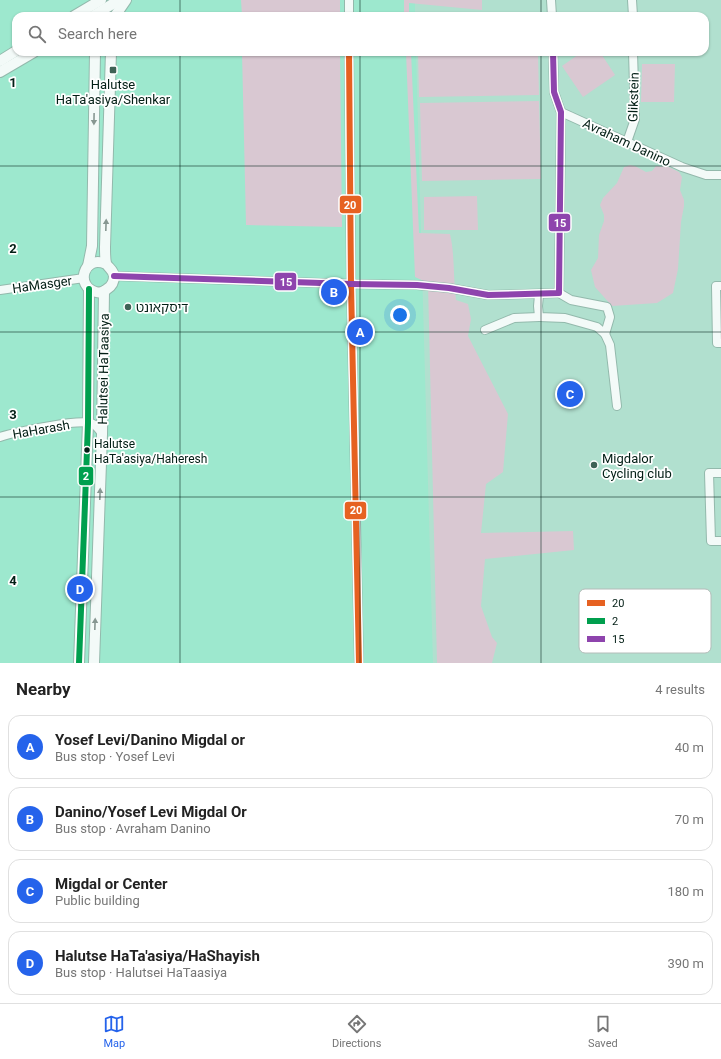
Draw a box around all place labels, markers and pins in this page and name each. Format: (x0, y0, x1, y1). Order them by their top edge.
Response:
marker: Halutse HaTa'asiya/Shenkar (108, 65, 118, 75)
place label: Halutse HaTa'asiya/Shenkar (56, 77, 171, 107)
pin: B (321, 277, 347, 307)
place label: דיסקאונט (136, 300, 188, 315)
marker: דיסקאונט (123, 302, 133, 312)
pin: A (347, 317, 373, 347)
pin: C (557, 379, 583, 409)
place label: Halutse HaTa'asiya/Haheresh (94, 437, 207, 466)
marker: Halutse HaTa'asiya/Haheresh (82, 445, 92, 455)
place label: Migdalor Cycling club (602, 451, 672, 481)
marker: Migdalor Cycling club (589, 460, 599, 470)
pin: D (67, 574, 93, 604)

